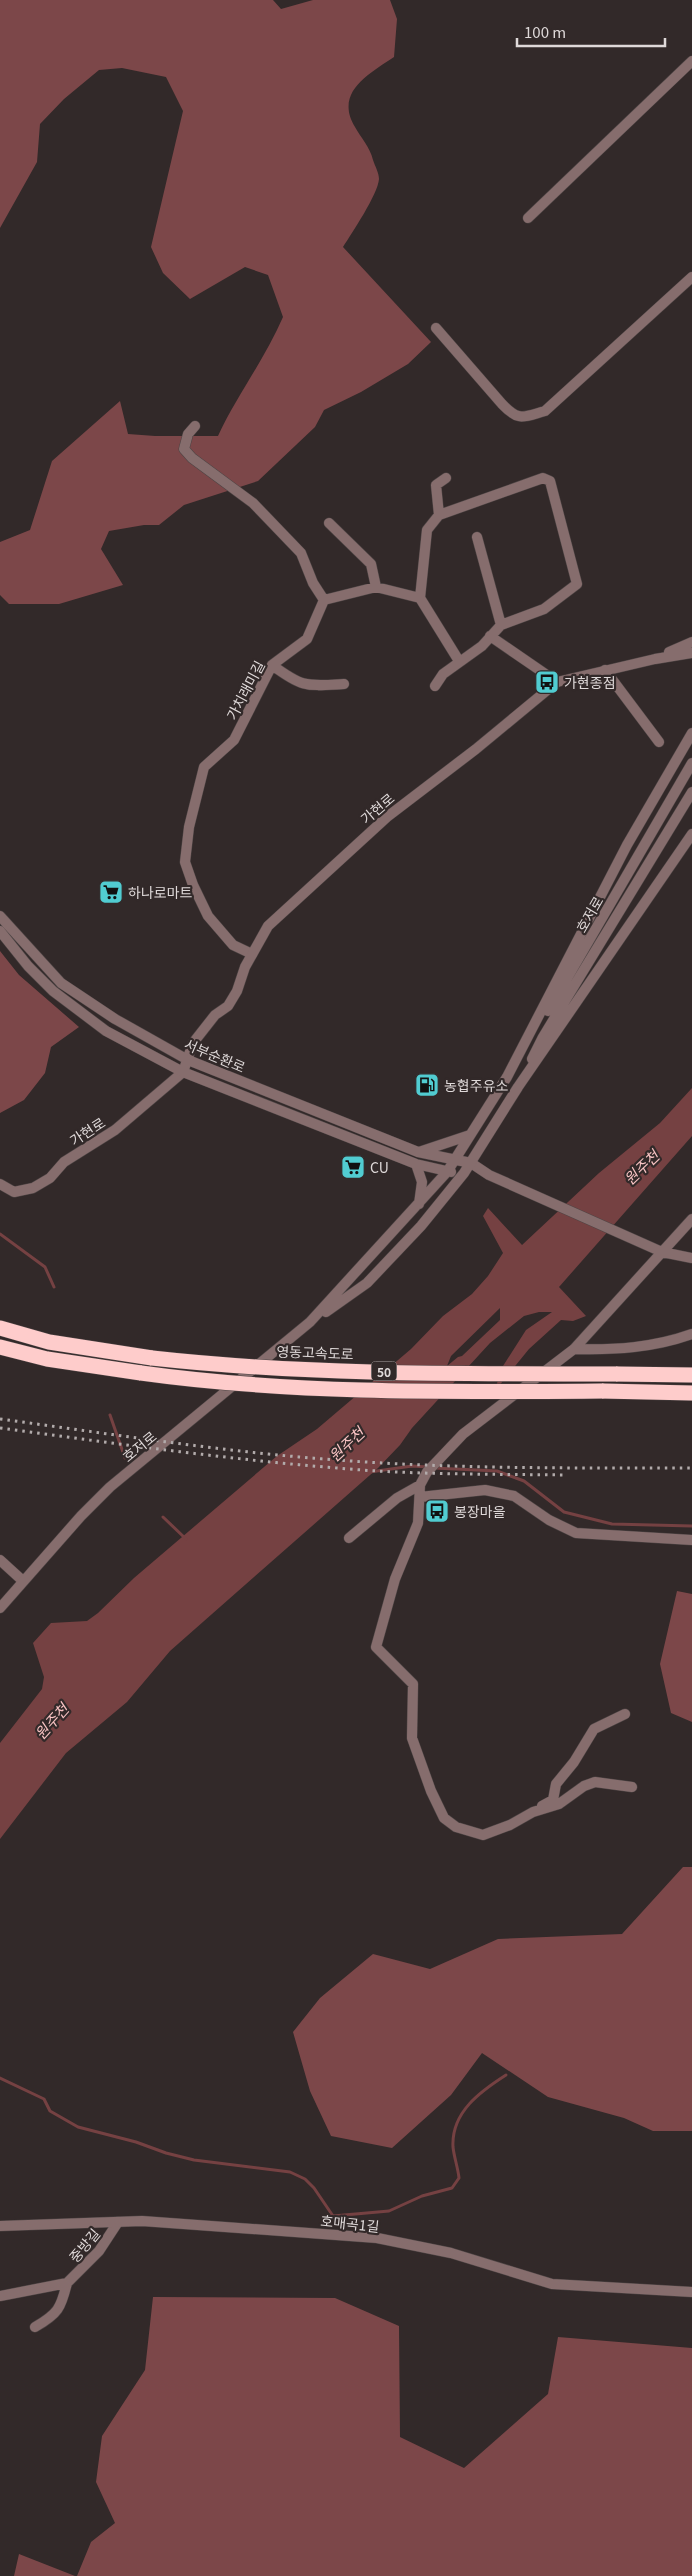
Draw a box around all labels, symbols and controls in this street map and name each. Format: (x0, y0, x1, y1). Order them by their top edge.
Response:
scale bar (517, 15, 664, 47)
text: 100 m (524, 21, 566, 42)
street label: 가치래미길 (221, 657, 269, 723)
bus stop icon: 가현종점 (534, 669, 560, 695)
place label: 가현종점 (564, 672, 616, 692)
street label: 가현로 (356, 788, 398, 828)
supermarket icon: 하나로마트 (98, 879, 124, 905)
place label: 하나로마트 (128, 882, 193, 902)
street label: 호저로 (571, 892, 607, 936)
street label: 서부순환로 (181, 1033, 249, 1077)
fuel station icon: 농협주유소 (414, 1072, 440, 1098)
place label: 농협주유소 (444, 1075, 509, 1095)
street label: 가현로 (65, 1112, 109, 1150)
water label: 원주천 (619, 1144, 665, 1189)
supermarket icon: CU (340, 1154, 366, 1180)
place label: CU (370, 1157, 389, 1177)
street label: 영동고속도로 (276, 1341, 354, 1363)
road number: 50 (372, 1362, 396, 1380)
water label: 원주천 (324, 1421, 370, 1466)
street label: 호저로 (118, 1426, 160, 1466)
bus stop icon: 봉장마을 (424, 1498, 450, 1524)
place label: 봉장마을 (454, 1501, 506, 1521)
water label: 원주천 (29, 1697, 74, 1743)
street label: 호매곡1길 (319, 2210, 381, 2236)
street label: 중방길 (64, 2224, 104, 2266)

